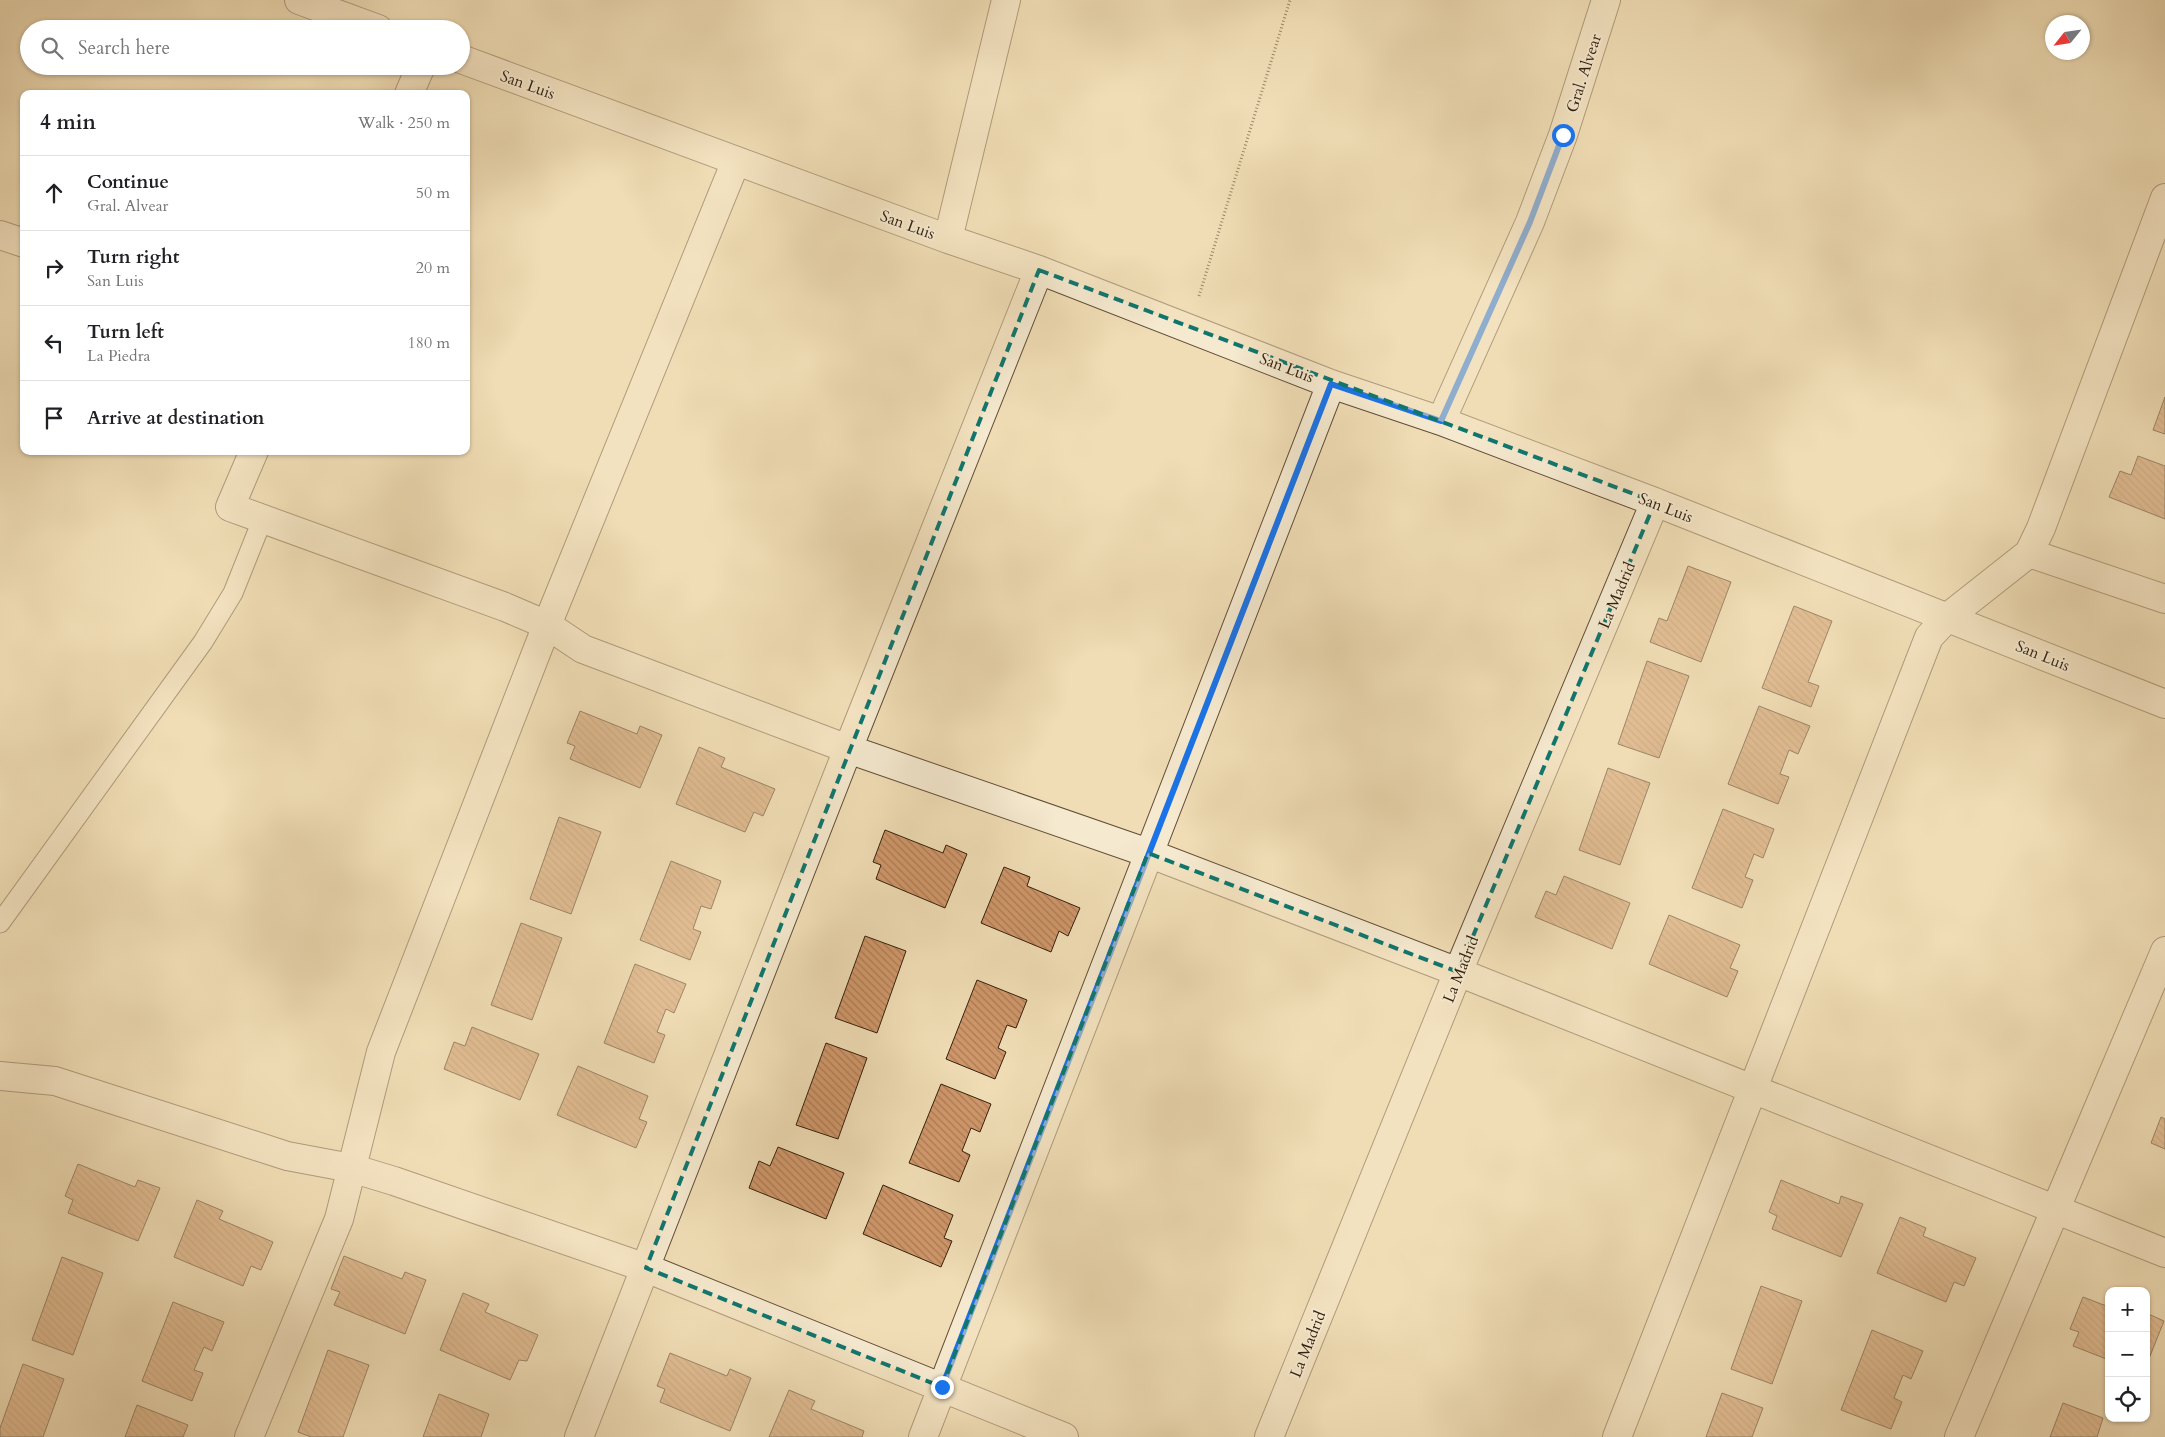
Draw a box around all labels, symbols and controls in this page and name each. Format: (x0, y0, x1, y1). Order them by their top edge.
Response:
north arrow (2045, 15, 2090, 60)
search box (20, 20, 470, 75)
street label: Gral. Alvear (1561, 31, 1607, 115)
icon: search (38, 34, 66, 62)
text: Search here (78, 35, 170, 61)
street label: San Luis (497, 65, 558, 105)
text: 4 min (40, 108, 96, 137)
text: Walk · 250 m (358, 112, 450, 134)
route start (1552, 124, 1575, 147)
text: Continue (87, 169, 169, 195)
icon: ahead (40, 179, 68, 207)
text: 50 m (416, 182, 450, 204)
text: Gral. Alvear (87, 195, 168, 217)
street label: San Luis (877, 205, 938, 245)
text: Turn right (87, 244, 179, 270)
icon: right (40, 254, 68, 282)
text: 20 m (416, 257, 450, 279)
text: San Luis (87, 270, 144, 292)
text: Turn left (87, 319, 164, 345)
icon: left (40, 329, 68, 357)
text: 180 m (408, 332, 450, 354)
text: La Piedra (87, 345, 150, 367)
street label: San Luis (1256, 348, 1317, 388)
icon: arrive (40, 404, 68, 432)
text: Arrive at destination (87, 405, 264, 431)
street label: San Luis (1635, 488, 1696, 528)
street label: La Madrid (1593, 558, 1641, 632)
street label: San Luis (2012, 635, 2073, 677)
street label: La Madrid (1438, 932, 1484, 1006)
map controls (2105, 1287, 2150, 1422)
button: + (2105, 1287, 2150, 1332)
street label: La Madrid (1285, 1307, 1331, 1381)
button: − (2105, 1332, 2150, 1377)
route end (931, 1376, 954, 1399)
button: locate (2105, 1377, 2150, 1422)

